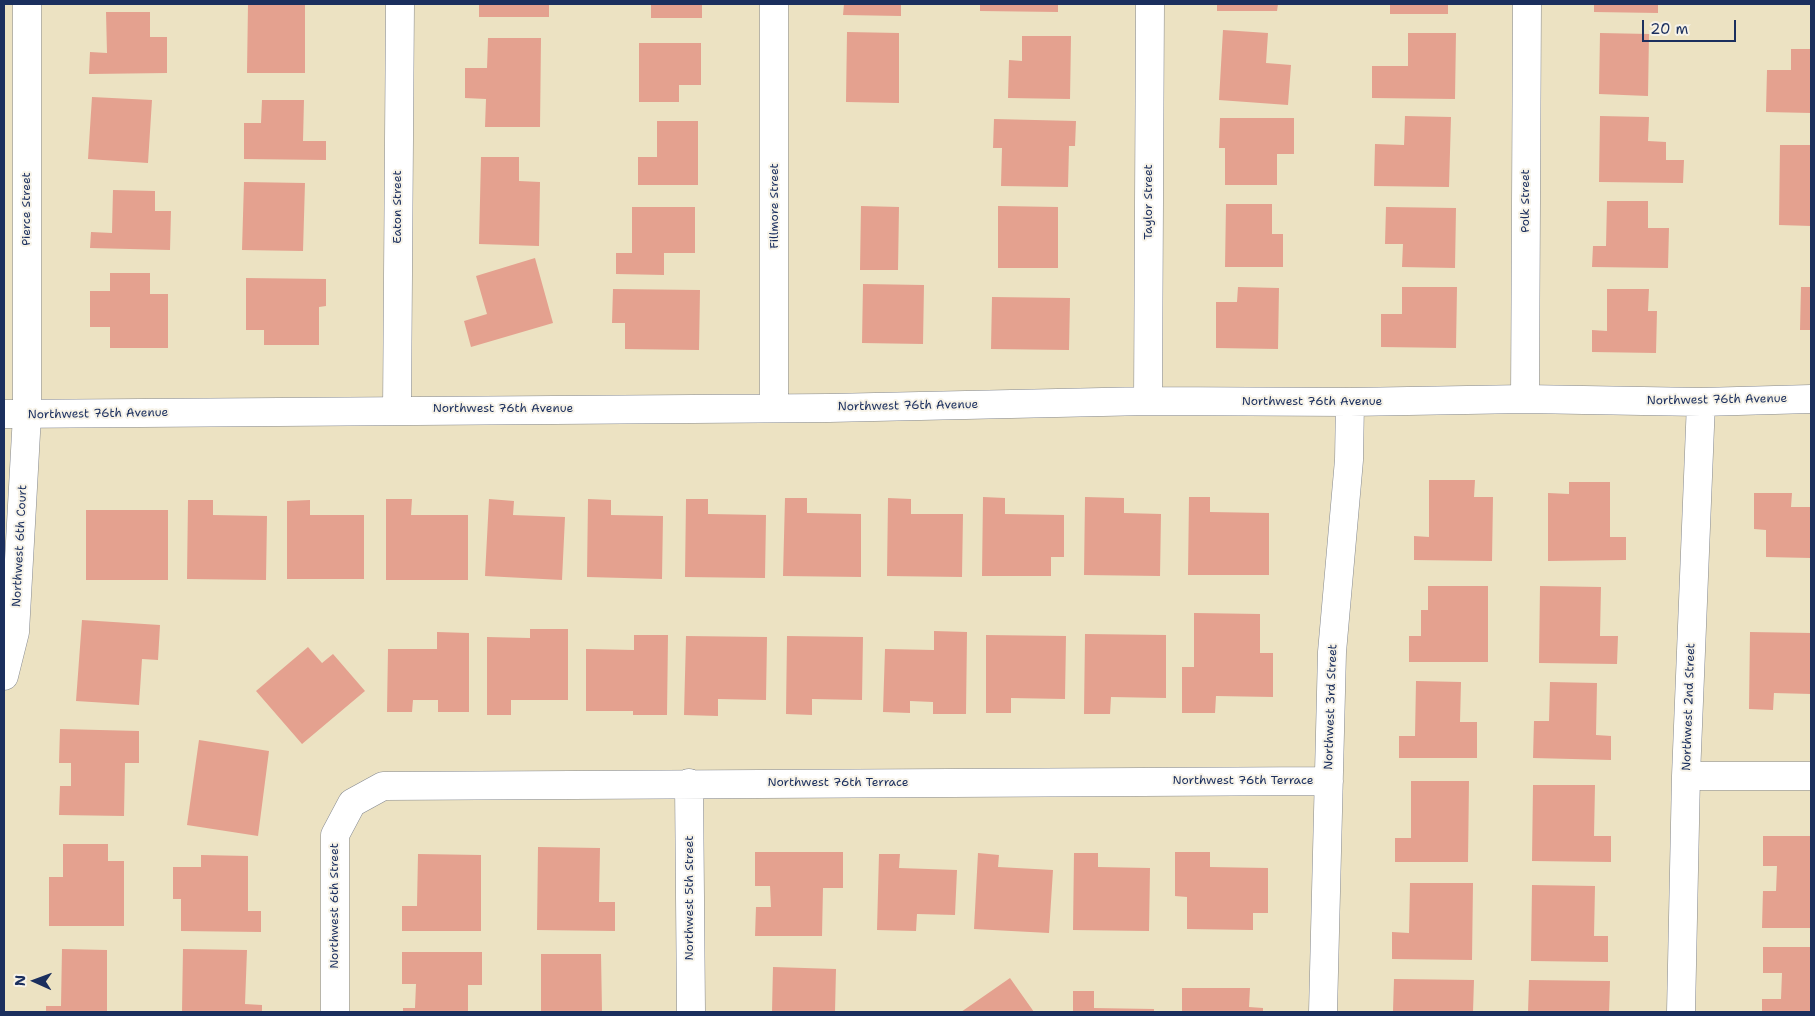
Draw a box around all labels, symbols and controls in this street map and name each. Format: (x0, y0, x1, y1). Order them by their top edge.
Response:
scale bar (1645, 10, 1739, 42)
text: 20 m (1650, 19, 1689, 39)
street label: Fillmore Street (768, 163, 782, 249)
street label: Taylor Street (1142, 164, 1156, 240)
street label: Polk Street (1519, 169, 1533, 233)
street label: Eaton Street (391, 170, 405, 244)
street label: Pierce Street (20, 172, 34, 246)
street label: Northwest 76th Avenue (1647, 392, 1787, 408)
street label: Northwest 76th Avenue (1242, 395, 1382, 409)
street label: Northwest 76th Avenue (838, 398, 978, 414)
street label: Northwest 76th Avenue (433, 402, 573, 416)
street label: Northwest 76th Avenue (28, 406, 168, 422)
street label: Northwest 6th Court (10, 485, 30, 607)
street label: Northwest 2nd Street (1680, 643, 1698, 771)
street label: Northwest 3rd Street (1322, 644, 1340, 770)
street label: Northwest 76th Terrace (1172, 774, 1314, 788)
street label: Northwest 76th Terrace (767, 776, 909, 790)
street label: Northwest 5th Street (683, 836, 697, 960)
street label: Northwest 6th Street (328, 843, 342, 969)
north arrow (10, 956, 60, 1006)
text: N (11, 975, 29, 986)

